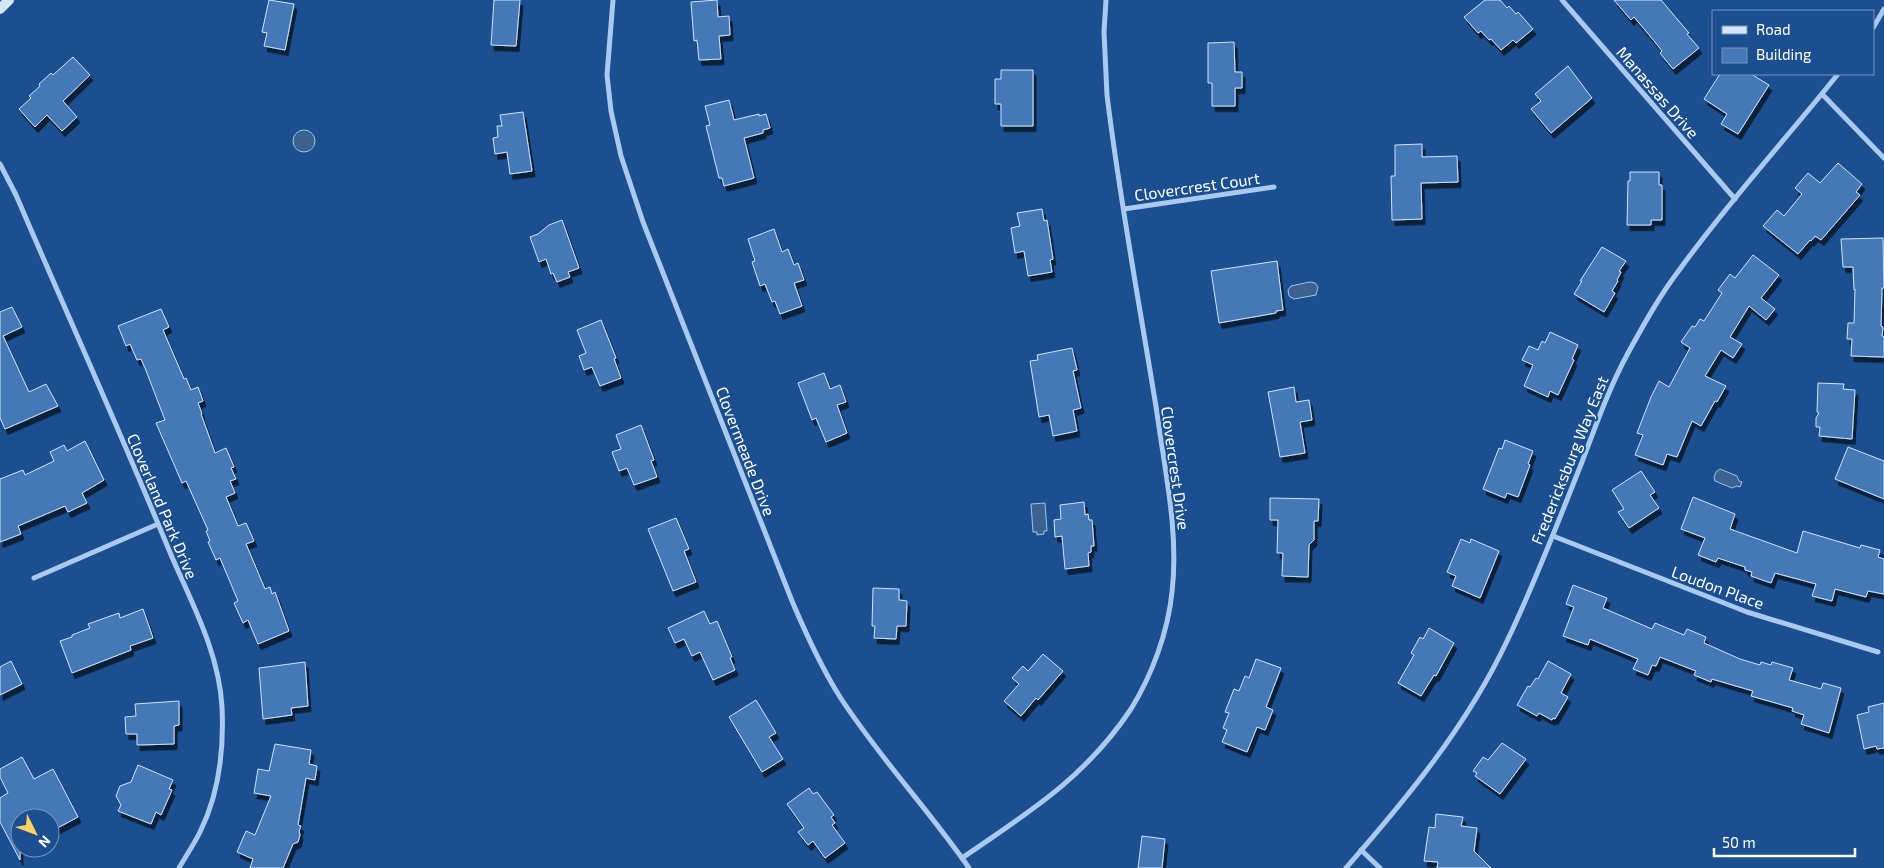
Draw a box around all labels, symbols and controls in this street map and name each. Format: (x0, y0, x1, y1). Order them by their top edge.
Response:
legend (1712, 10, 1874, 75)
text: Road (1756, 20, 1791, 38)
street label: Manassas Drive (1613, 42, 1703, 142)
text: Building (1756, 45, 1812, 63)
street label: Clovercrest Court (1133, 168, 1261, 204)
street label: Fredericksburg Way East (1527, 373, 1611, 547)
street label: Clovermeade Drive (713, 384, 779, 518)
street label: Clovercrest Drive (1158, 405, 1194, 531)
street label: Cloverland Park Drive (124, 431, 202, 581)
street label: Loudon Place (1669, 562, 1767, 612)
north arrow (10, 808, 60, 858)
scale bar (1714, 826, 1855, 858)
text: N (35, 833, 55, 851)
text: 50 m (1722, 833, 1756, 851)

